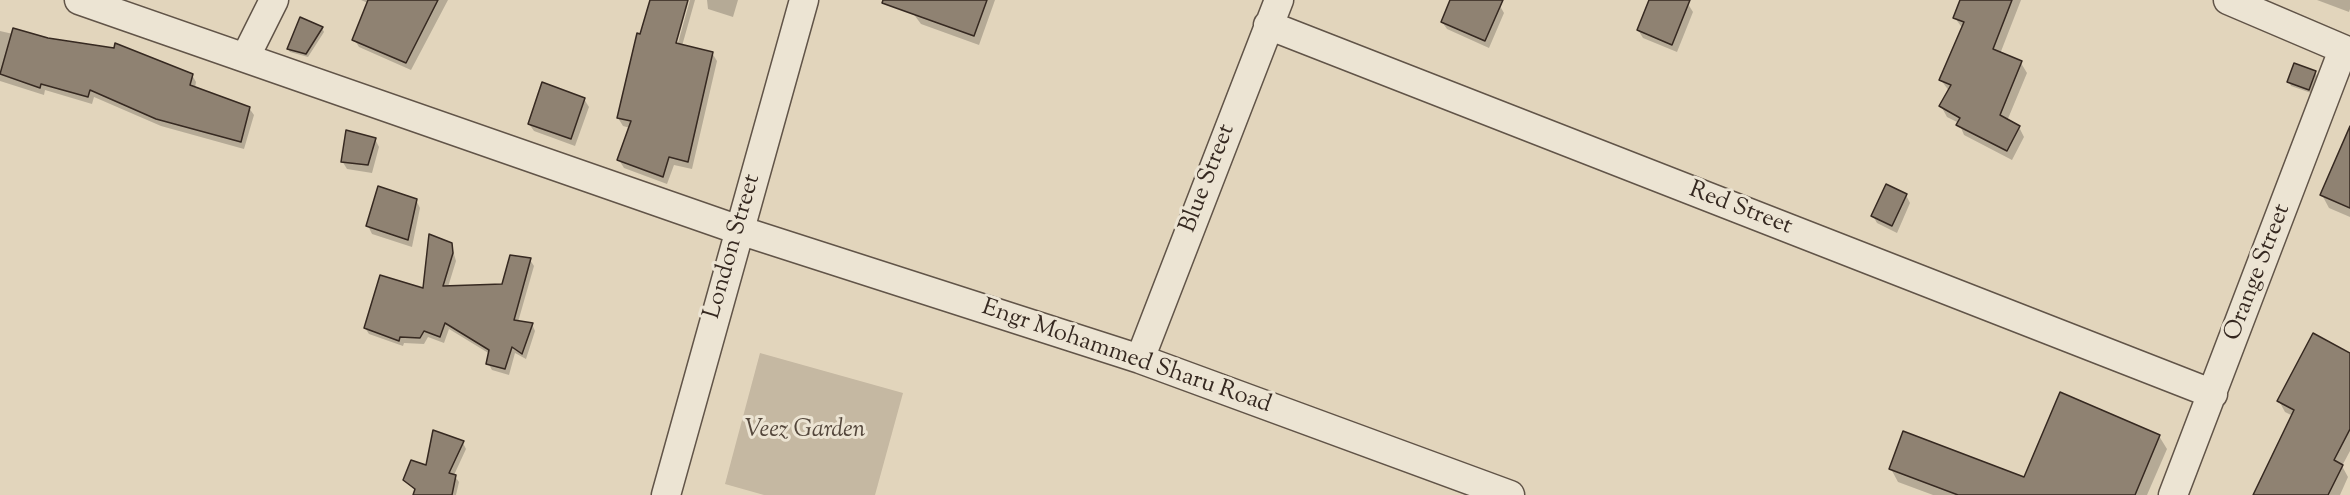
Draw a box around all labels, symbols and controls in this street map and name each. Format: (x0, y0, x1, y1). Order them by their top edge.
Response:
street label: Blue Street (1175, 121, 1243, 237)
street label: London Street (700, 171, 768, 323)
street label: Red Street (1684, 177, 1796, 243)
street label: Orange Street (2220, 200, 2298, 346)
street label: Engr Mohammed Sharu Road (977, 295, 1275, 421)
park label: Veez Garden (745, 418, 865, 446)

